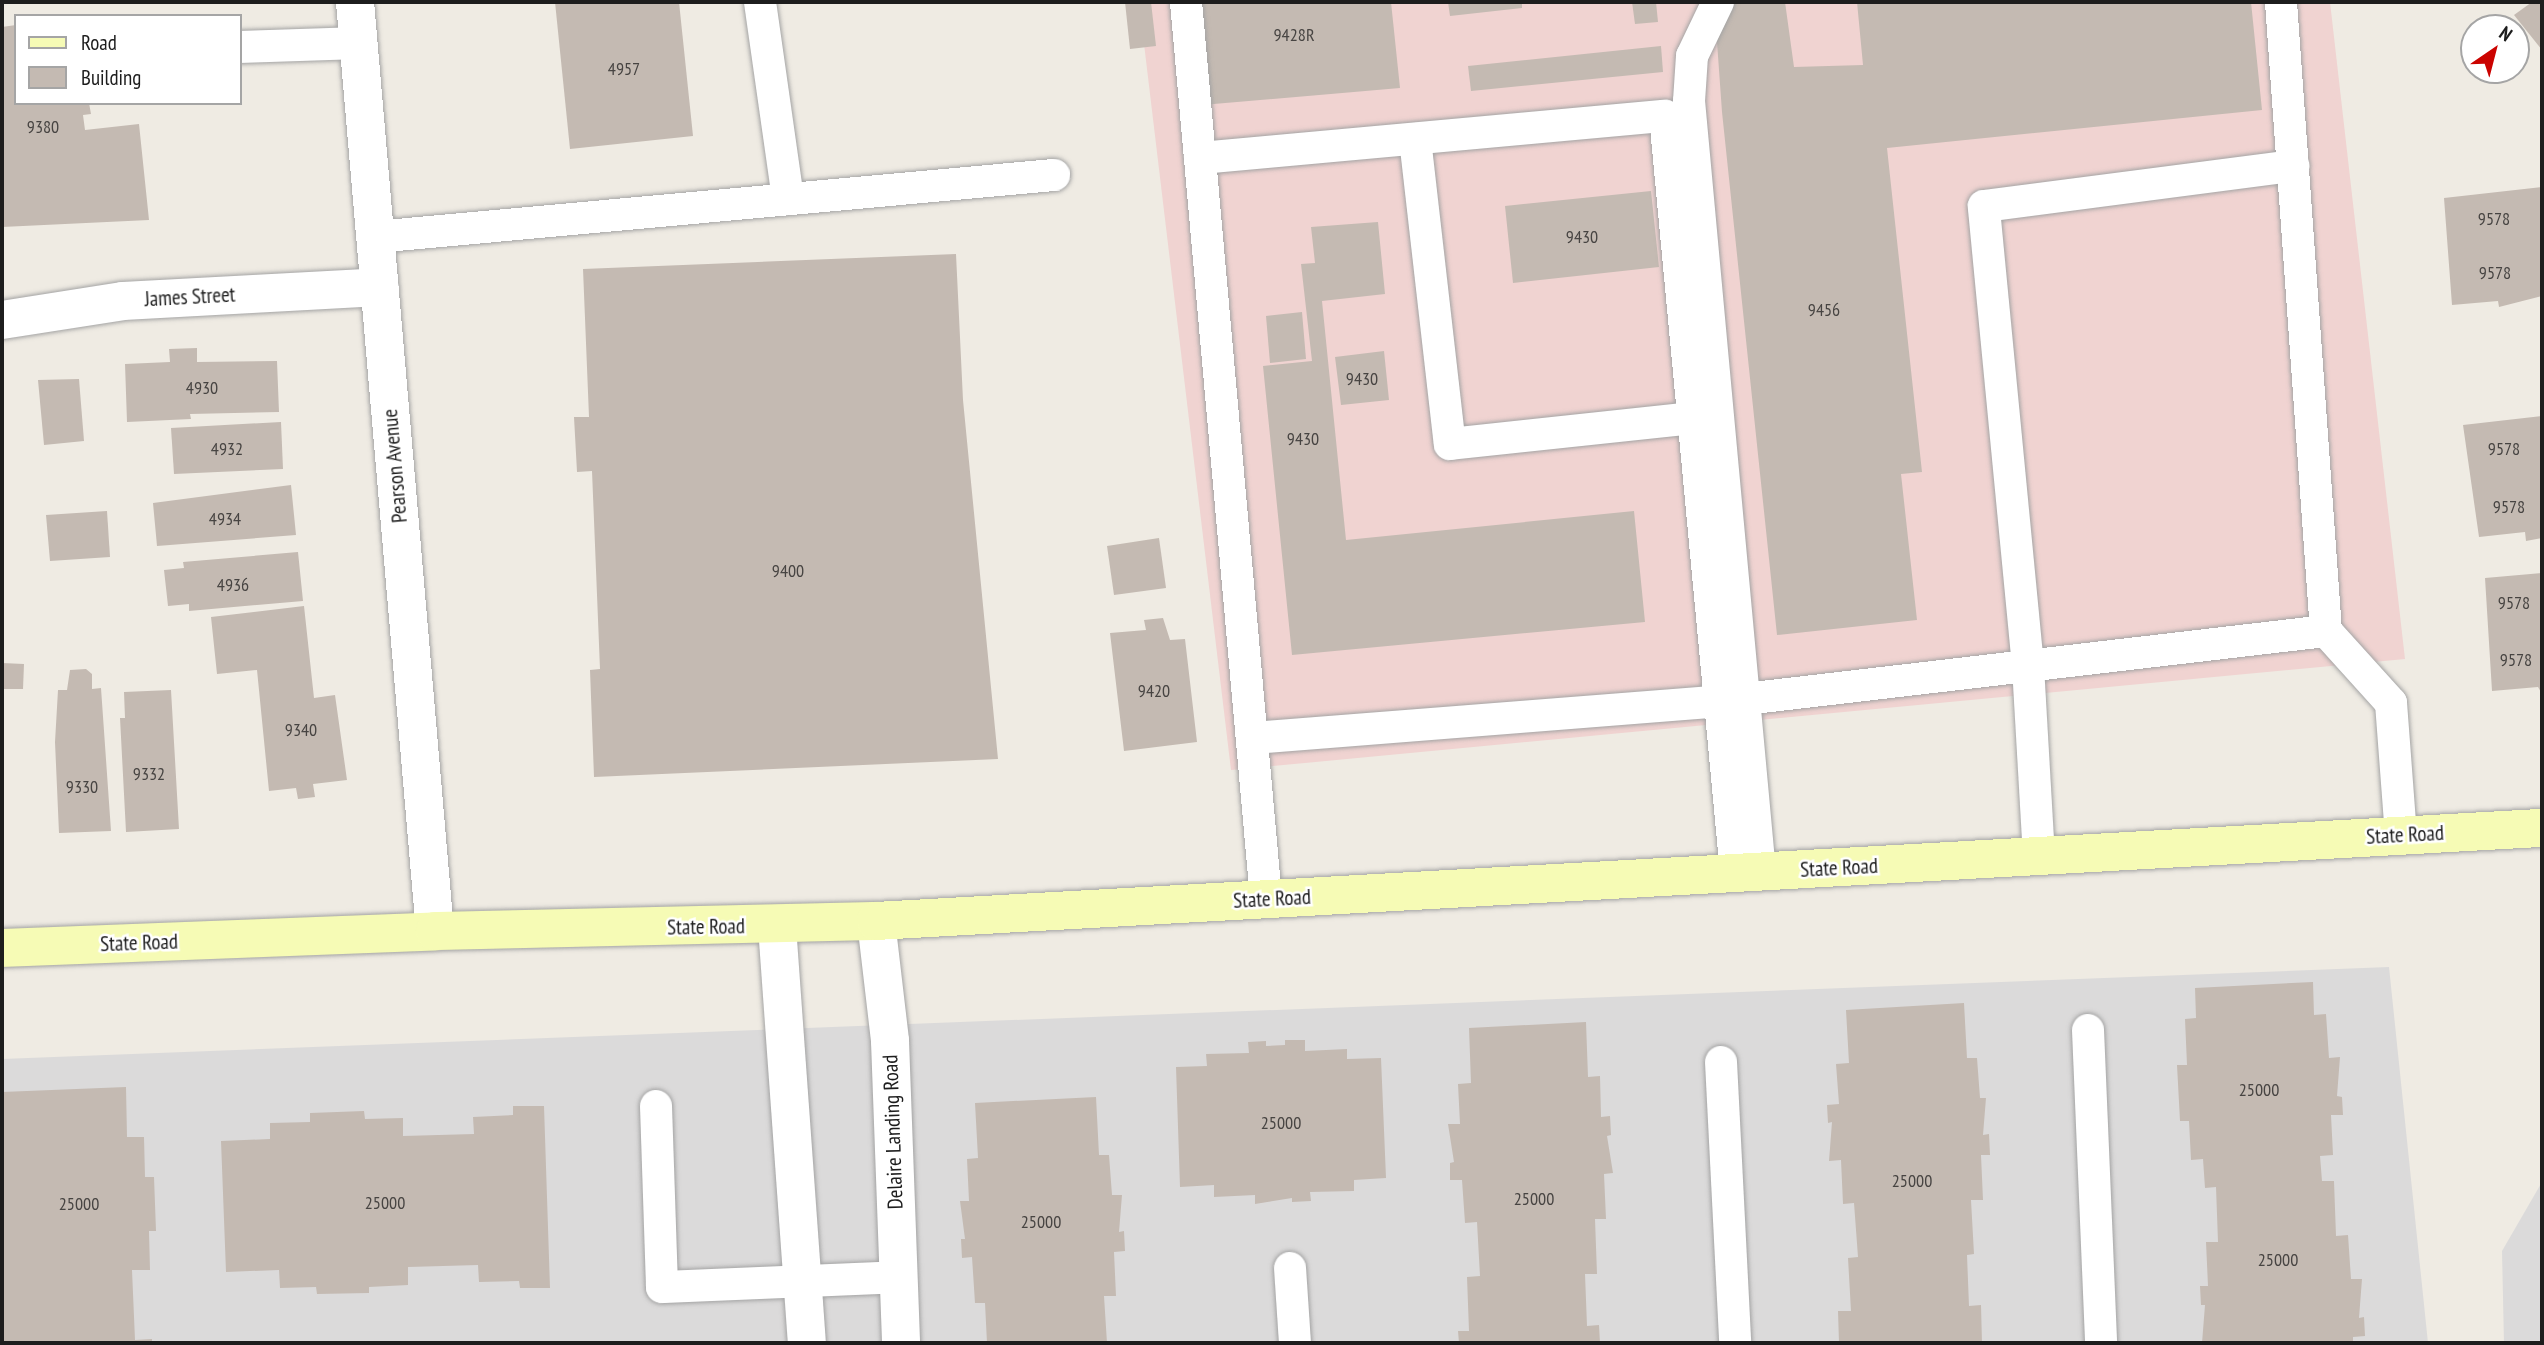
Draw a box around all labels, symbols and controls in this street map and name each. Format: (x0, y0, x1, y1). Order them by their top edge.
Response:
legend (14, 14, 242, 105)
north arrow (2460, 14, 2530, 84)
text: N (2495, 21, 2517, 46)
house number: 9428R (1273, 24, 1315, 46)
text: Road (81, 29, 117, 56)
house number: 4957 (608, 58, 640, 80)
text: Building (81, 64, 141, 91)
house number: 9380 (27, 116, 59, 138)
house number: 9578 (2478, 208, 2510, 230)
house number: 9430 (1566, 226, 1598, 248)
house number: 9578 (2479, 262, 2511, 284)
street label: James Street (144, 282, 236, 312)
house number: 9456 (1808, 299, 1840, 321)
house number: 9430 (1346, 368, 1378, 390)
house number: 4930 (186, 377, 218, 399)
street label: Pearson Avenue (377, 408, 413, 524)
house number: 9430 (1287, 428, 1319, 450)
house number: 4932 (211, 438, 243, 460)
house number: 9578 (2488, 438, 2520, 460)
house number: 9578 (2493, 496, 2525, 518)
house number: 4934 (209, 508, 241, 530)
house number: 9400 (772, 560, 804, 582)
house number: 4936 (217, 574, 249, 596)
house number: 9578 (2498, 592, 2530, 614)
house number: 9578 (2500, 649, 2532, 671)
house number: 9420 (1138, 680, 1170, 702)
house number: 9340 (285, 719, 317, 741)
house number: 9332 (133, 763, 165, 785)
house number: 9330 (66, 776, 98, 798)
street label: State Road (2366, 820, 2444, 850)
street label: State Road (1800, 853, 1878, 883)
street label: State Road (1233, 884, 1311, 914)
street label: State Road (667, 914, 745, 940)
street label: State Road (100, 929, 178, 957)
street label: Delaire Landing Road (878, 1054, 908, 1210)
house number: 25000 (2239, 1079, 2279, 1101)
house number: 25000 (1261, 1112, 1301, 1134)
house number: 25000 (1892, 1170, 1932, 1192)
house number: 25000 (1514, 1188, 1554, 1210)
house number: 25000 (365, 1192, 405, 1214)
house number: 25000 (59, 1193, 99, 1215)
house number: 25000 (1021, 1211, 1061, 1233)
house number: 25000 (2258, 1249, 2298, 1271)

